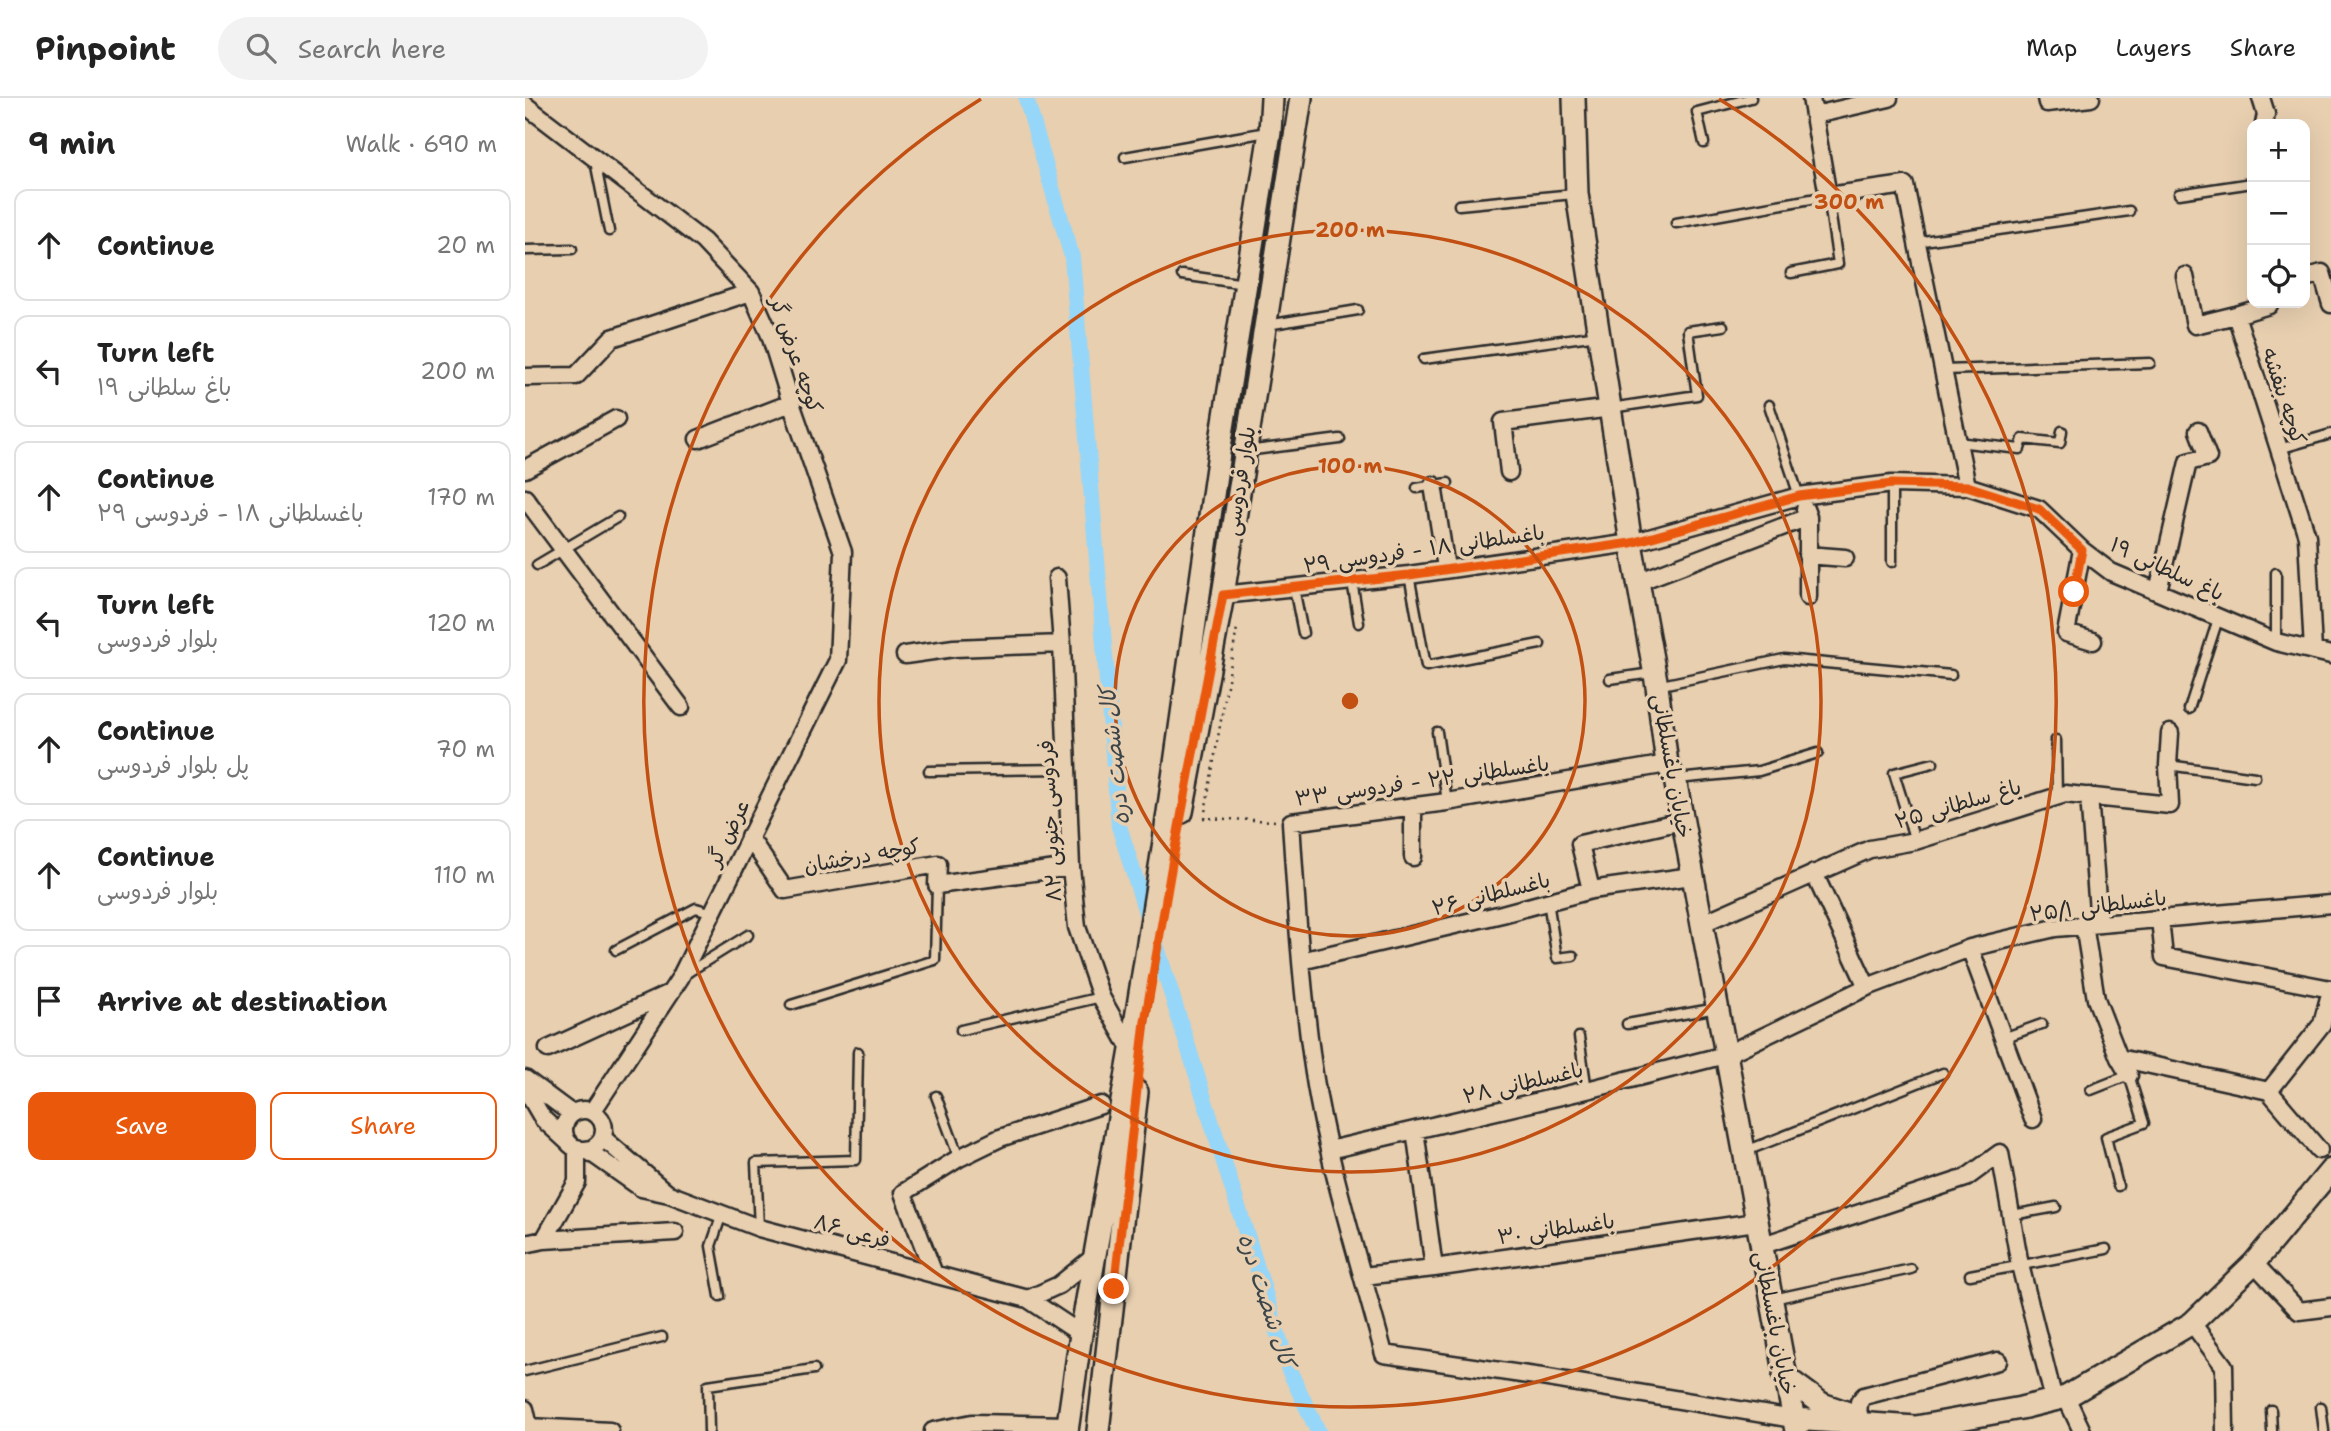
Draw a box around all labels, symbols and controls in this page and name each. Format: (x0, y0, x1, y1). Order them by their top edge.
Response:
search box (218, 17, 708, 80)
text: Pinpoint (35, 26, 176, 71)
icon: search (242, 29, 280, 67)
text: Search here (298, 31, 446, 66)
text: Map (2026, 32, 2077, 64)
text: Layers (2115, 32, 2192, 64)
text: Share (2230, 32, 2296, 64)
map controls (2247, 119, 2310, 308)
button: + (2247, 119, 2310, 182)
text: 9 min (28, 123, 115, 164)
text: Walk · 690 m (345, 129, 497, 159)
button: − (2247, 182, 2310, 245)
text: 300 m (1814, 188, 1884, 216)
text: 200 m (1315, 216, 1385, 244)
icon: ahead (30, 226, 68, 264)
text: Continue (97, 228, 215, 263)
text: 20 m (436, 230, 495, 260)
button: locate (2247, 245, 2310, 308)
street label: کوچه عرض گر (762, 291, 829, 417)
text: Turn left (97, 335, 214, 370)
street label: کوچه بنفشه (2255, 344, 2313, 448)
icon: left (30, 352, 68, 390)
text: 200 m (420, 356, 495, 386)
text: باغ سلطانی ۱۹ (97, 372, 231, 402)
street label: بلوار فردوسی (1218, 424, 1262, 538)
text: 100 m (1318, 452, 1382, 480)
text: Continue (97, 461, 215, 496)
icon: ahead (30, 478, 68, 516)
text: 170 m (427, 482, 495, 512)
text: باغسلطانی ۱۸ - فردوسی ۲۹ (97, 498, 364, 528)
street label: باغسلطانی ۱۸ - فردوسی ۲۹ (1301, 518, 1547, 580)
street label: باغ سلطانی ۱۹ (2105, 530, 2229, 609)
route start (2058, 576, 2089, 607)
text: Turn left (97, 587, 214, 622)
icon: left (30, 604, 68, 642)
text: 120 m (427, 608, 495, 638)
text: بلوار فردوسی (97, 624, 218, 654)
water label: کال شصت دره (1091, 681, 1136, 827)
centre of rings (1338, 689, 1362, 713)
street label: خیابان باغسلطانی (1646, 692, 1698, 840)
text: Continue (97, 713, 215, 748)
icon: ahead (30, 730, 68, 768)
text: 70 m (436, 734, 495, 764)
street label: فردوسی جنوبی ۸۲ (1032, 739, 1068, 903)
street label: باغسلطانی ۲۲ - فردوسی ۳۳ (1293, 749, 1551, 813)
text: پل بلوار فردوسی (97, 750, 249, 780)
street label: باغ سلطانی ۲۵ (1891, 773, 2025, 836)
street label: عرض گر (699, 795, 756, 873)
street label: کوچه درخشان (802, 832, 922, 880)
text: Continue (97, 839, 215, 874)
icon: ahead (30, 856, 68, 894)
text: 110 m (433, 860, 495, 890)
street label: باغسلطانی ۲۶ (1429, 866, 1553, 922)
text: بلوار فردوسی (97, 876, 218, 906)
street label: باغسلطانی ۲۵/۱ (2028, 884, 2168, 928)
icon: arrive (30, 982, 68, 1020)
text: Arrive at destination (97, 984, 387, 1019)
street label: باغسلطانی ۲۸ (1460, 1056, 1586, 1110)
button: Save (28, 1092, 256, 1160)
button: Share (270, 1092, 497, 1160)
street label: فرعی ۸۶ (811, 1207, 893, 1255)
street label: باغسلطانی ۳۰ (1496, 1207, 1616, 1251)
water label: کال شصت دره (1231, 1229, 1304, 1375)
street label: خیابان باغسلطانی (1747, 1249, 1803, 1397)
route end (1098, 1273, 1129, 1304)

